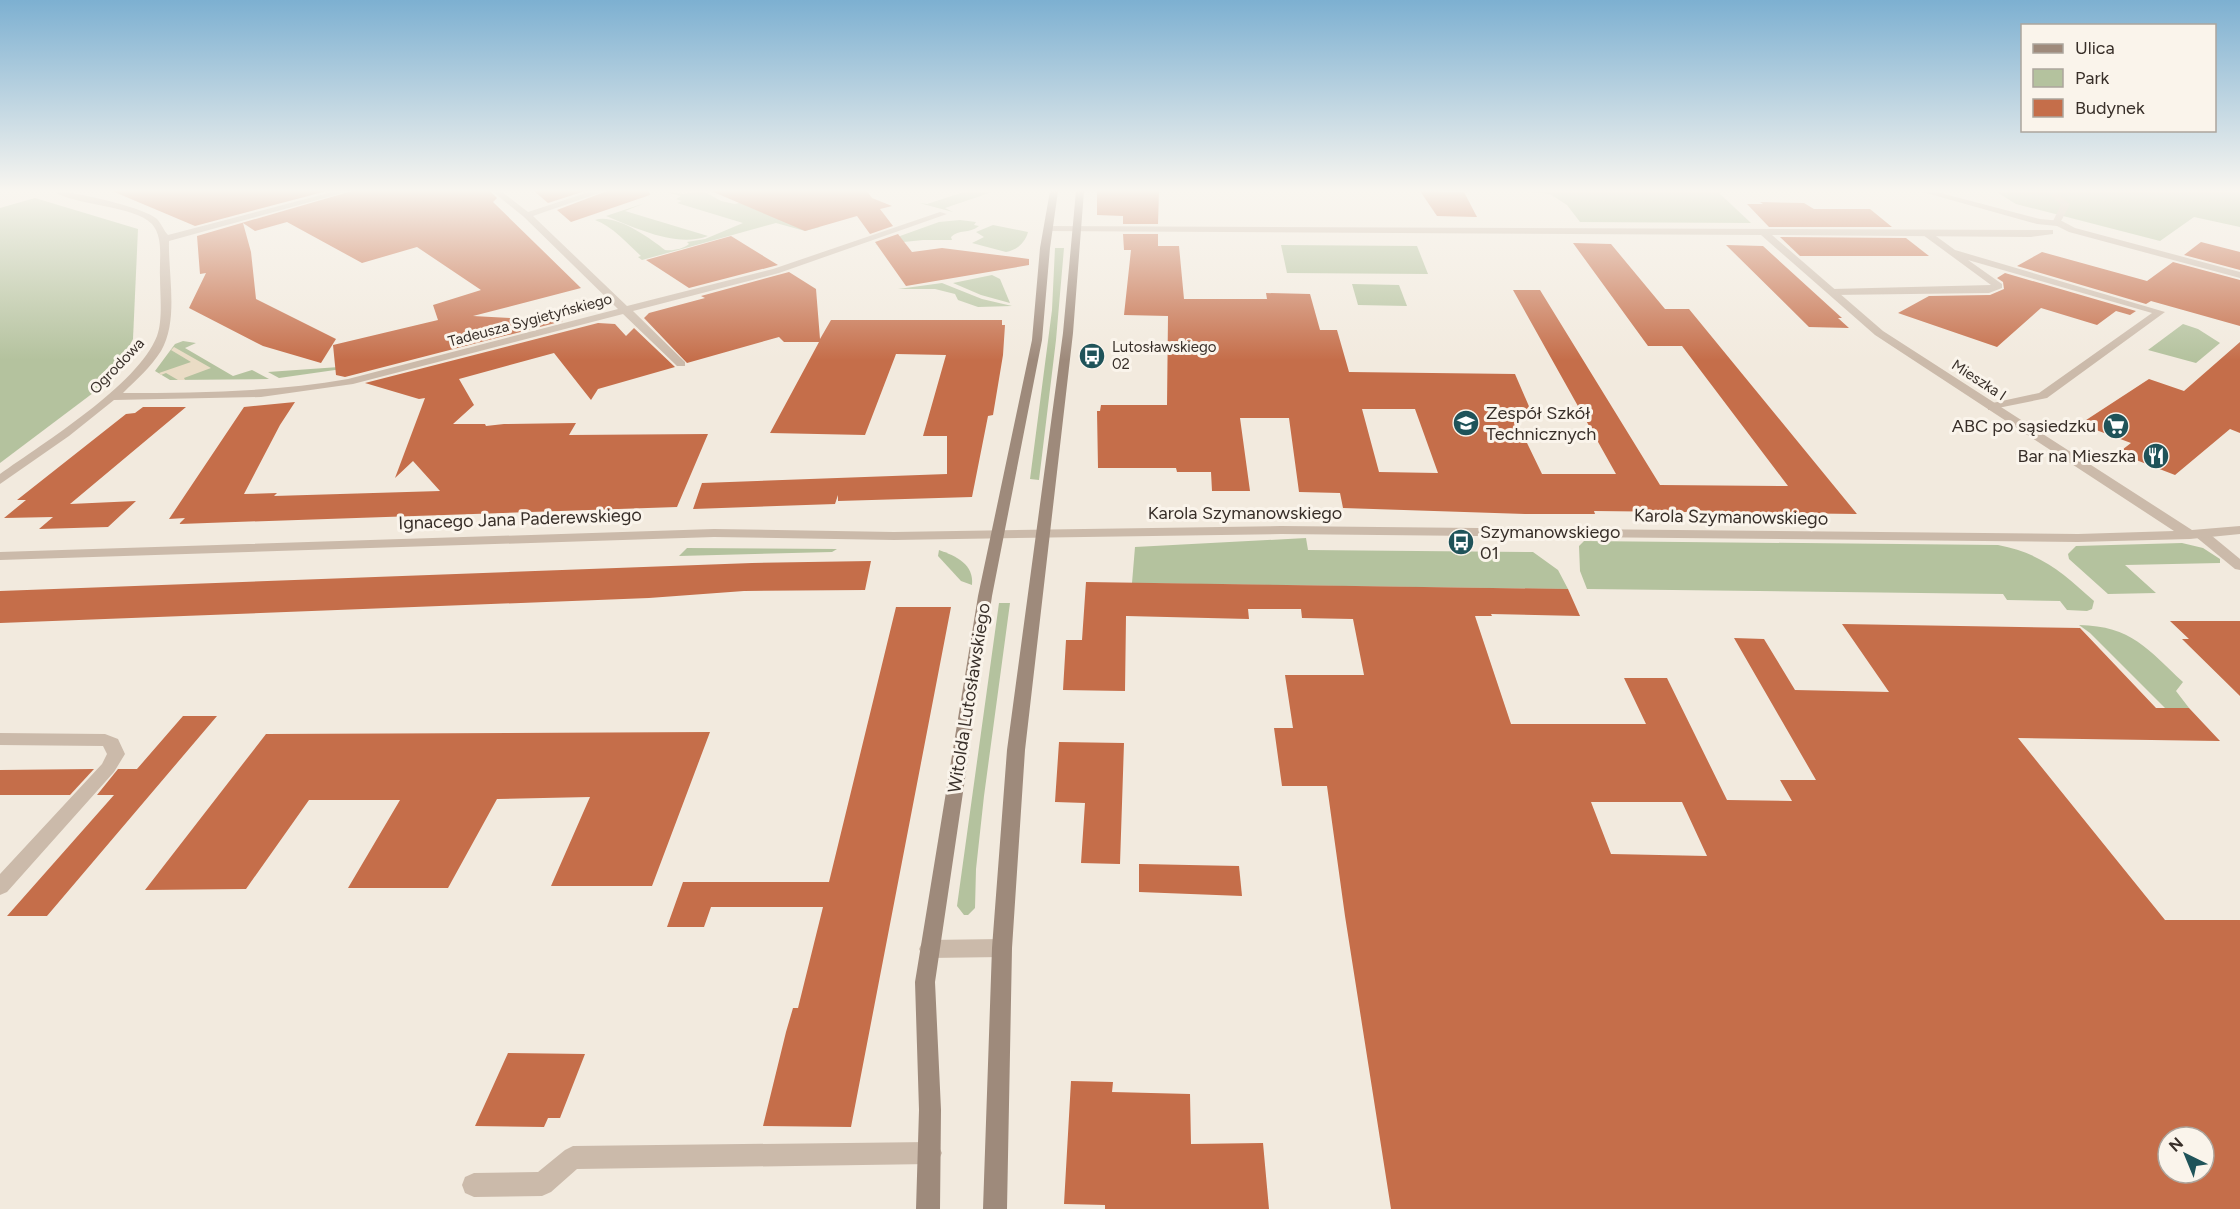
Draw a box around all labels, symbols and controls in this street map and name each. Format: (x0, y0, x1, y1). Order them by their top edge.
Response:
legend (2021, 24, 2216, 132)
text: Ulica (2075, 37, 2115, 59)
text: Park (2075, 67, 2110, 89)
text: Budynek (2075, 97, 2145, 119)
street label: Tadeusza Sygietyńskiego (446, 289, 614, 351)
street label: Ogrodowa (86, 334, 148, 398)
place label: Lutosławskiego 02 (1112, 338, 1217, 373)
bus stop icon: Lutosławskiego 02 (1077, 341, 1107, 371)
street label: Mieszka I (1948, 356, 2010, 404)
place label: Zespół Szkół Technicznych (1486, 402, 1596, 445)
school or university icon: Zespół Szkół Technicznych (1451, 408, 1481, 438)
supermarket icon: ABC po sąsiedzku (2101, 411, 2131, 441)
place label: ABC po sąsiedzku (1952, 415, 2096, 437)
restaurant icon: Bar na Mieszka (2141, 441, 2171, 471)
place label: Bar na Mieszka (2017, 445, 2136, 467)
street label: Karola Szymanowskiego (1148, 502, 1342, 524)
street label: Ignacego Jana Paderewskiego (398, 504, 642, 534)
street label: Karola Szymanowskiego (1634, 504, 1828, 530)
place label: Szymanowskiego 01 (1480, 521, 1620, 564)
bus stop icon: Szymanowskiego 01 (1446, 527, 1476, 557)
street label: Witolda Lutosławskiego (943, 601, 995, 795)
north arrow (2156, 1125, 2216, 1185)
text: N (2165, 1133, 2187, 1156)

